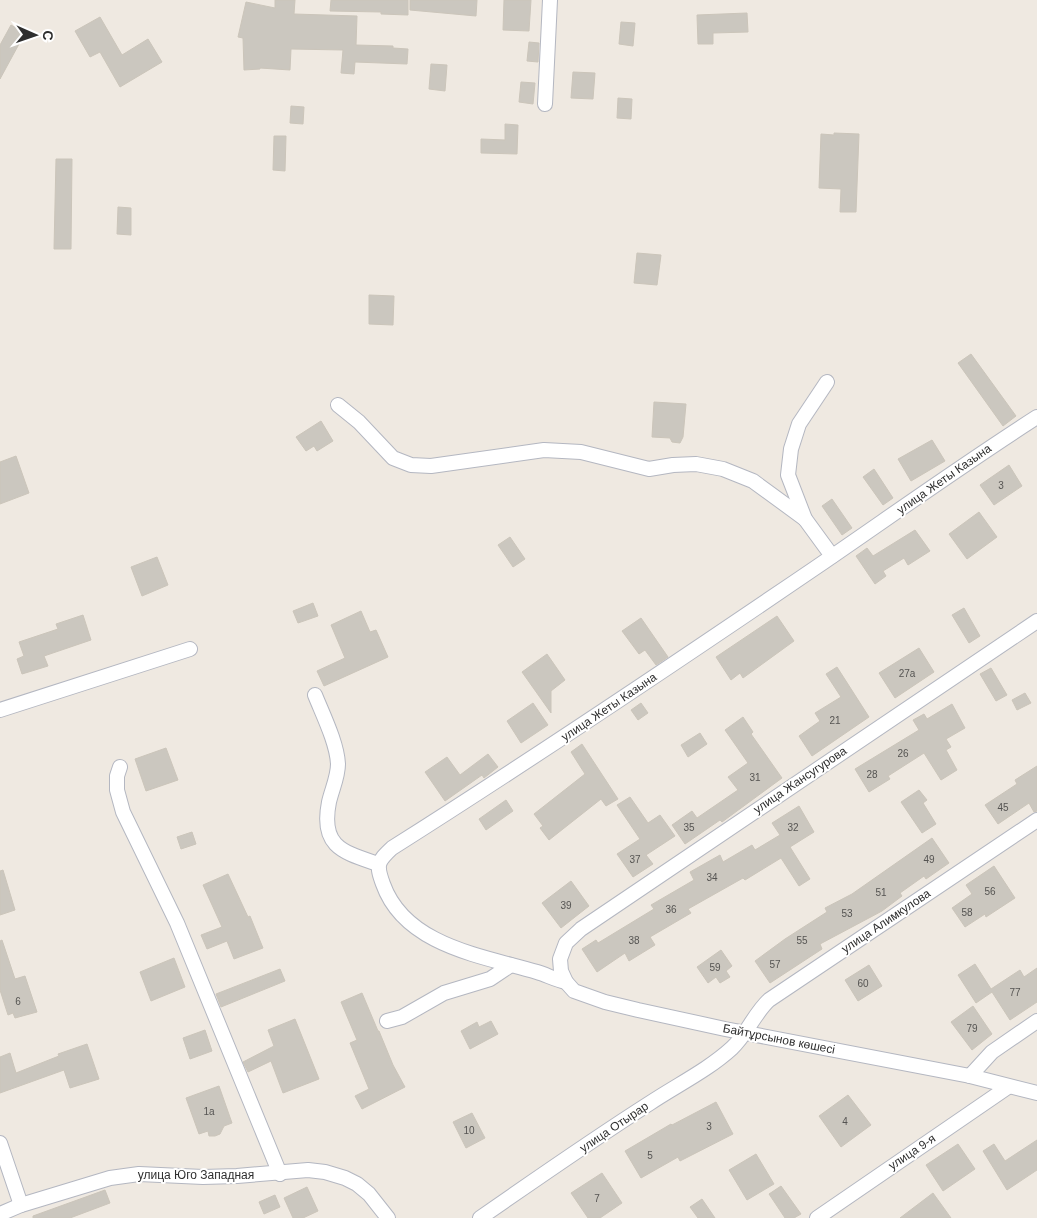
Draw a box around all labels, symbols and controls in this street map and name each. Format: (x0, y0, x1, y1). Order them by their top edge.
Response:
north arrow (10, 10, 60, 60)
text: С (40, 30, 56, 41)
street label: улица Жеты Казына (894, 441, 994, 517)
house number: 3 (998, 480, 1004, 491)
house number: 27а (899, 668, 916, 679)
street label: улица Жеты Казына (559, 670, 660, 744)
house number: 21 (829, 715, 841, 726)
street label: улица Жансугурова (751, 743, 850, 816)
house number: 26 (897, 748, 909, 759)
house number: 28 (866, 769, 878, 780)
house number: 31 (749, 772, 761, 783)
house number: 45 (997, 802, 1009, 813)
house number: 35 (683, 822, 695, 833)
house number: 32 (787, 822, 799, 833)
house number: 37 (629, 854, 641, 865)
house number: 49 (923, 854, 935, 865)
house number: 34 (706, 872, 718, 883)
street label: улица Алимкулова (839, 886, 933, 956)
house number: 56 (984, 886, 996, 897)
house number: 51 (875, 887, 887, 898)
house number: 39 (560, 900, 572, 911)
house number: 36 (665, 904, 677, 915)
house number: 58 (961, 907, 973, 918)
house number: 53 (841, 908, 853, 919)
house number: 38 (628, 935, 640, 946)
house number: 55 (796, 935, 808, 946)
house number: 57 (769, 959, 781, 970)
house number: 59 (709, 962, 721, 973)
house number: 60 (857, 978, 869, 989)
house number: 77 (1009, 987, 1021, 998)
house number: 6 (15, 996, 21, 1007)
street label: Байтұрсынов көшесі (722, 1021, 836, 1057)
house number: 79 (966, 1023, 978, 1034)
street label: улица Отырар (577, 1099, 651, 1155)
house number: 1а (203, 1106, 215, 1117)
house number: 4 (842, 1116, 848, 1127)
house number: 3 (706, 1121, 712, 1132)
house number: 10 (463, 1125, 475, 1136)
street label: улица 9-я (886, 1131, 938, 1173)
house number: 5 (647, 1150, 653, 1161)
street label: улица Юго Западная (138, 1168, 254, 1182)
house number: 7 (594, 1193, 600, 1204)

